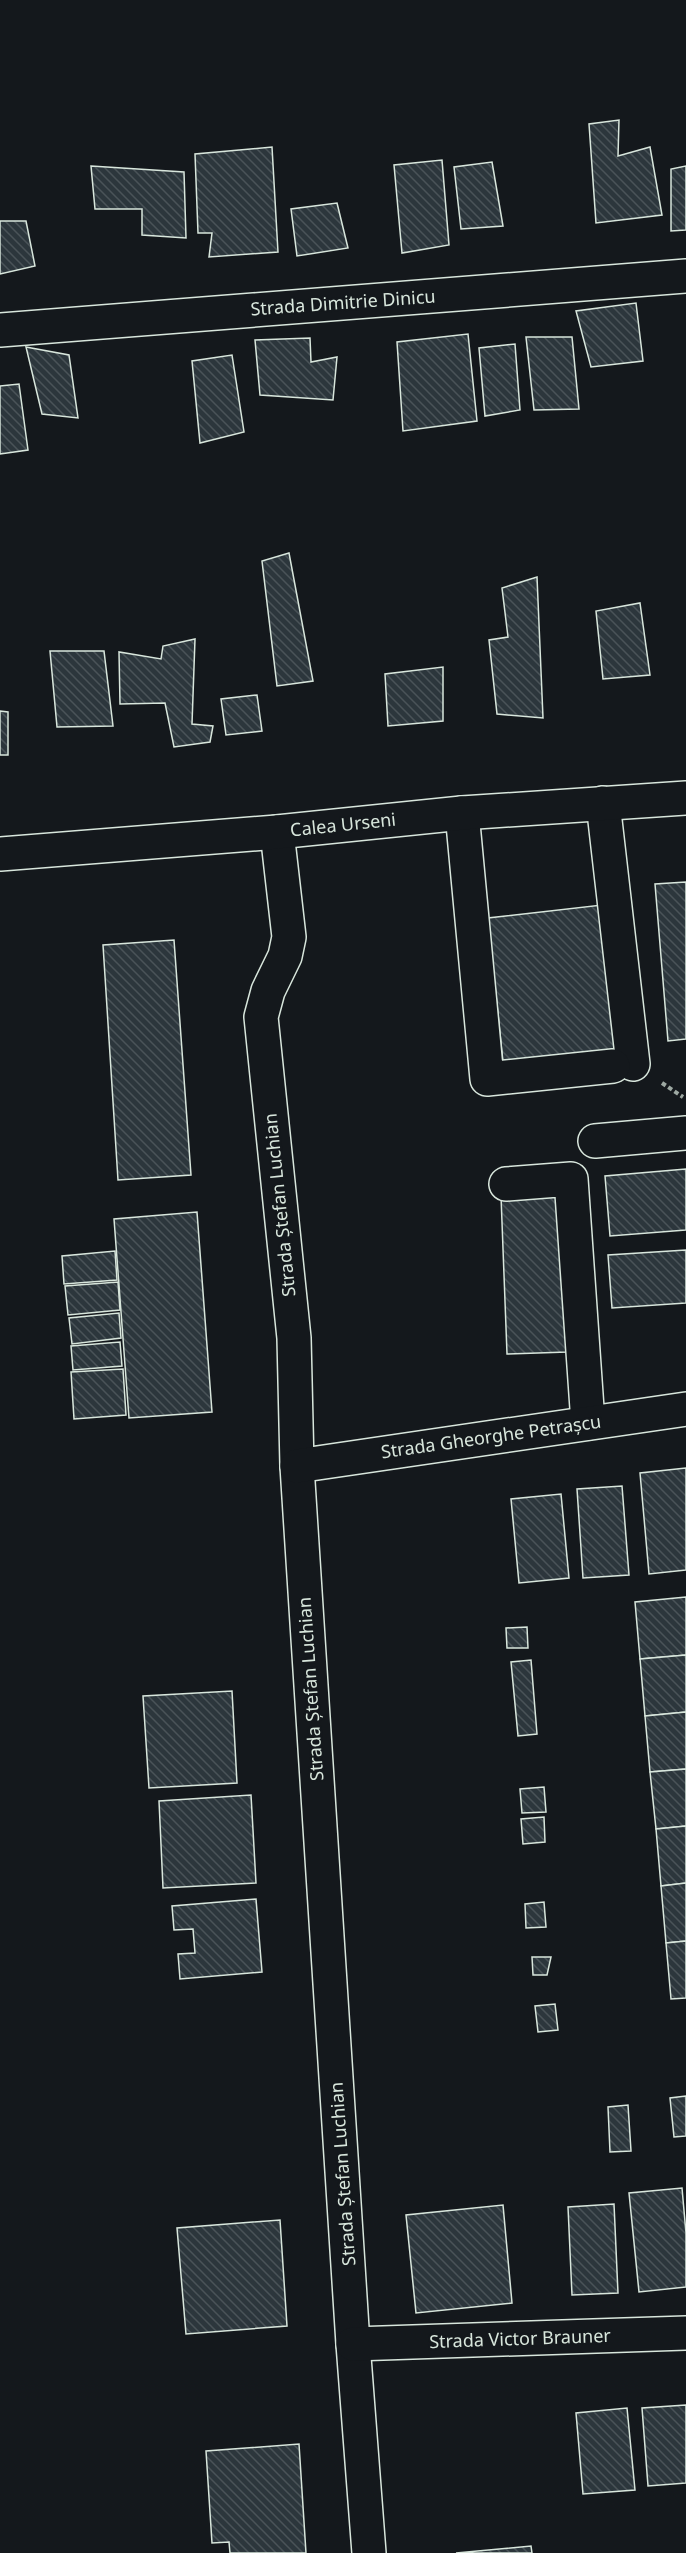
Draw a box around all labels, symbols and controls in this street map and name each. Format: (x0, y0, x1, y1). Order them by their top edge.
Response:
street label: Strada Dimitrie Dinicu (250, 284, 436, 320)
street label: Calea Urseni (289, 807, 397, 841)
street label: Strada Ștefan Luchian (257, 1112, 301, 1298)
street label: Strada Gheorghe Petrașcu (379, 1409, 602, 1463)
street label: Strada Ștefan Luchian (292, 1596, 328, 1782)
street label: Strada Ștefan Luchian (324, 2081, 360, 2267)
street label: Strada Victor Brauner (429, 2323, 612, 2353)

